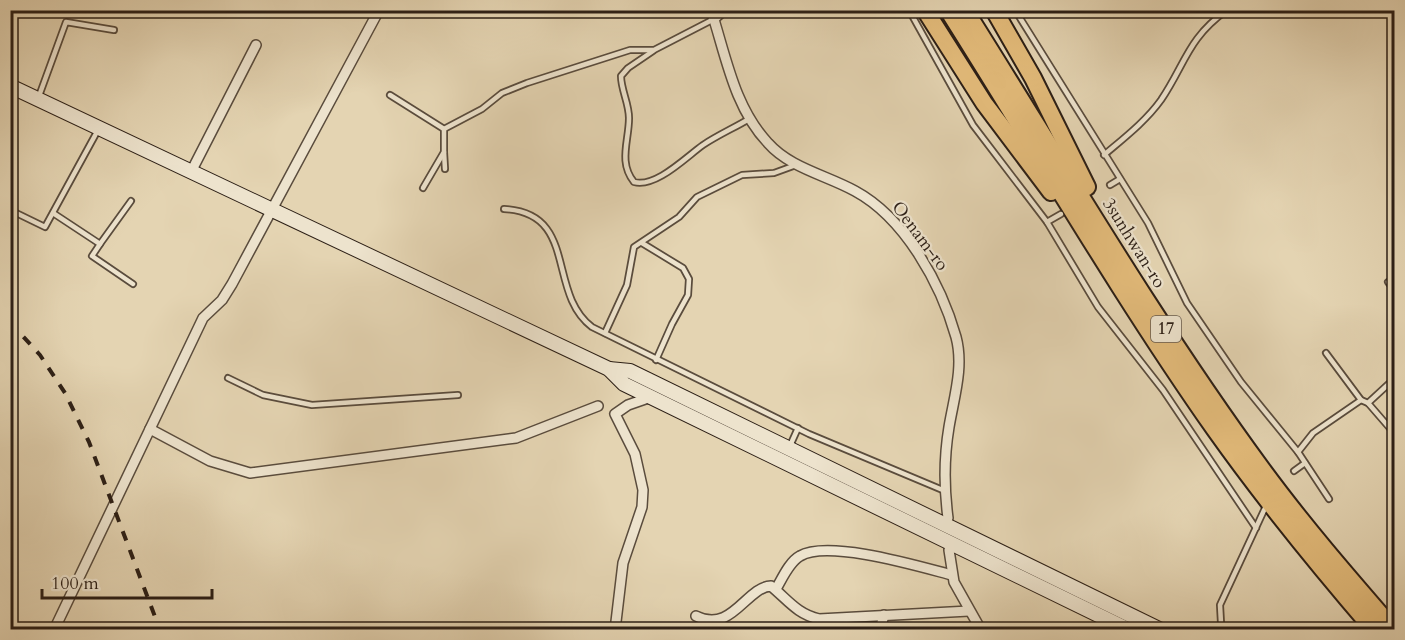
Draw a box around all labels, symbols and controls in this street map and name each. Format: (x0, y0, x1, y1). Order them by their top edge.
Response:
street label: 3sunhwan-ro (1096, 193, 1172, 293)
street label: Oenam-ro (886, 196, 955, 276)
road number: 17 (1151, 316, 1181, 342)
scale bar (42, 562, 212, 600)
text: 100 m (51, 571, 99, 596)

